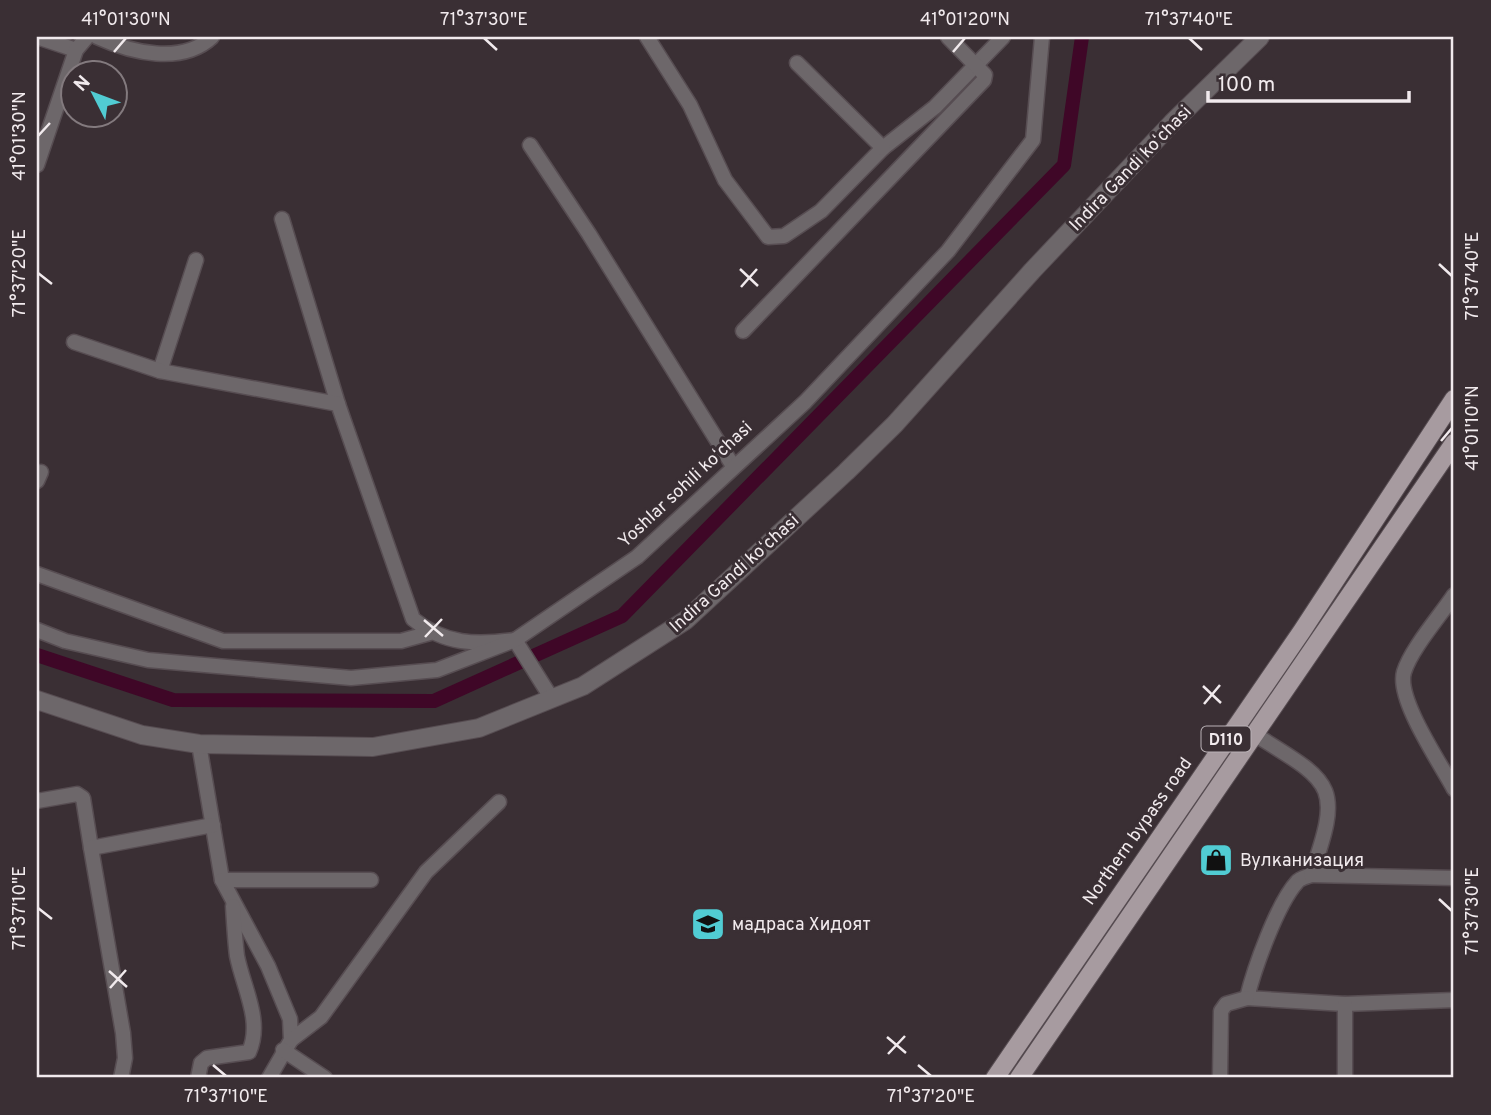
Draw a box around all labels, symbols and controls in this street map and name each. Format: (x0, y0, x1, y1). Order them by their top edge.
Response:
text: 41°01'30"N (81, 9, 171, 32)
text: 71°37'30"E (440, 9, 528, 32)
text: 41°01'20"N (920, 9, 1010, 32)
text: 71°37'40"E (1145, 9, 1233, 32)
north arrow (60, 60, 130, 130)
scale bar (1208, 60, 1409, 104)
text: N (69, 71, 96, 97)
text: 100 m (1218, 72, 1275, 99)
text: 41°01'30"N (9, 91, 32, 181)
street label: Indira Gandi koʻchasi (1065, 101, 1197, 237)
text: 71°37'20"E (9, 229, 32, 317)
text: 71°37'40"E (1462, 232, 1485, 320)
text: 41°01'10"N (1462, 385, 1485, 471)
street label: Yoshlar sohili koʻchasi (614, 417, 758, 553)
street label: Indira Gandi koʻchasi (665, 510, 805, 638)
road number: D110 (1202, 726, 1250, 752)
street label: Northern bypass road (1078, 753, 1198, 910)
shop icon: Вулканизация (1197, 841, 1235, 879)
place label: Вулканизация (1240, 850, 1364, 873)
text: 71°37'10"E (9, 866, 32, 950)
text: 71°37'30"E (1462, 867, 1485, 955)
school or university icon: мадраса Хидоят (689, 905, 727, 943)
place label: мадраса Хидоят (732, 914, 871, 937)
text: 71°37'10"E (184, 1086, 268, 1109)
text: 71°37'20"E (887, 1086, 975, 1109)

